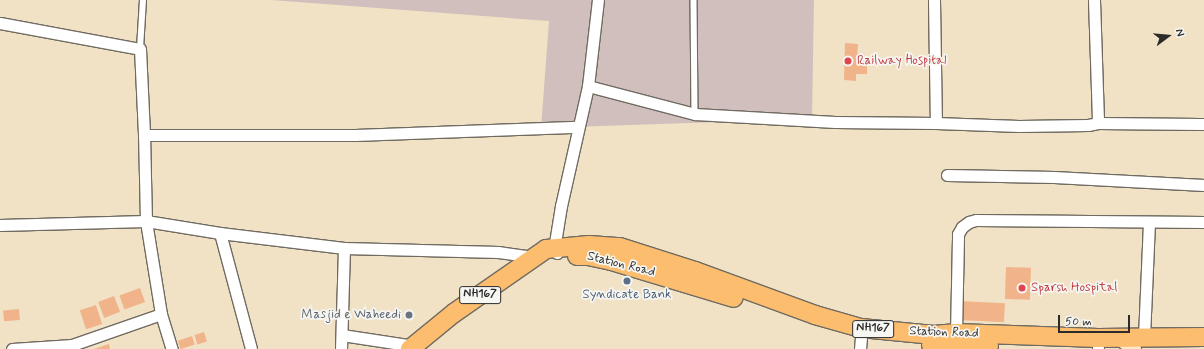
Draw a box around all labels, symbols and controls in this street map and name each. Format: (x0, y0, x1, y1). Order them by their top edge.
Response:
north arrow (1148, 16, 1188, 56)
text: N (1172, 27, 1187, 38)
place label: Railway Hospital (857, 53, 952, 69)
marker: Railway Hospital (842, 55, 854, 67)
street label: Station Road (586, 249, 656, 281)
marker: Syndicate Bank (622, 276, 632, 286)
place label: Sparsh Hospital (1031, 280, 1117, 296)
marker: Sparsh Hospital (1016, 282, 1028, 294)
road number: NH167 (459, 285, 501, 305)
place label: Syndicate Bank (583, 287, 671, 303)
place label: Ｍasjid e Waheedi (300, 307, 401, 323)
scale bar (1060, 307, 1132, 333)
marker: Ｍasjid e Waheedi (404, 310, 414, 320)
text: 50 m (1065, 314, 1092, 330)
road number: NH167 (852, 319, 894, 339)
street label: Station Road (910, 324, 978, 342)

